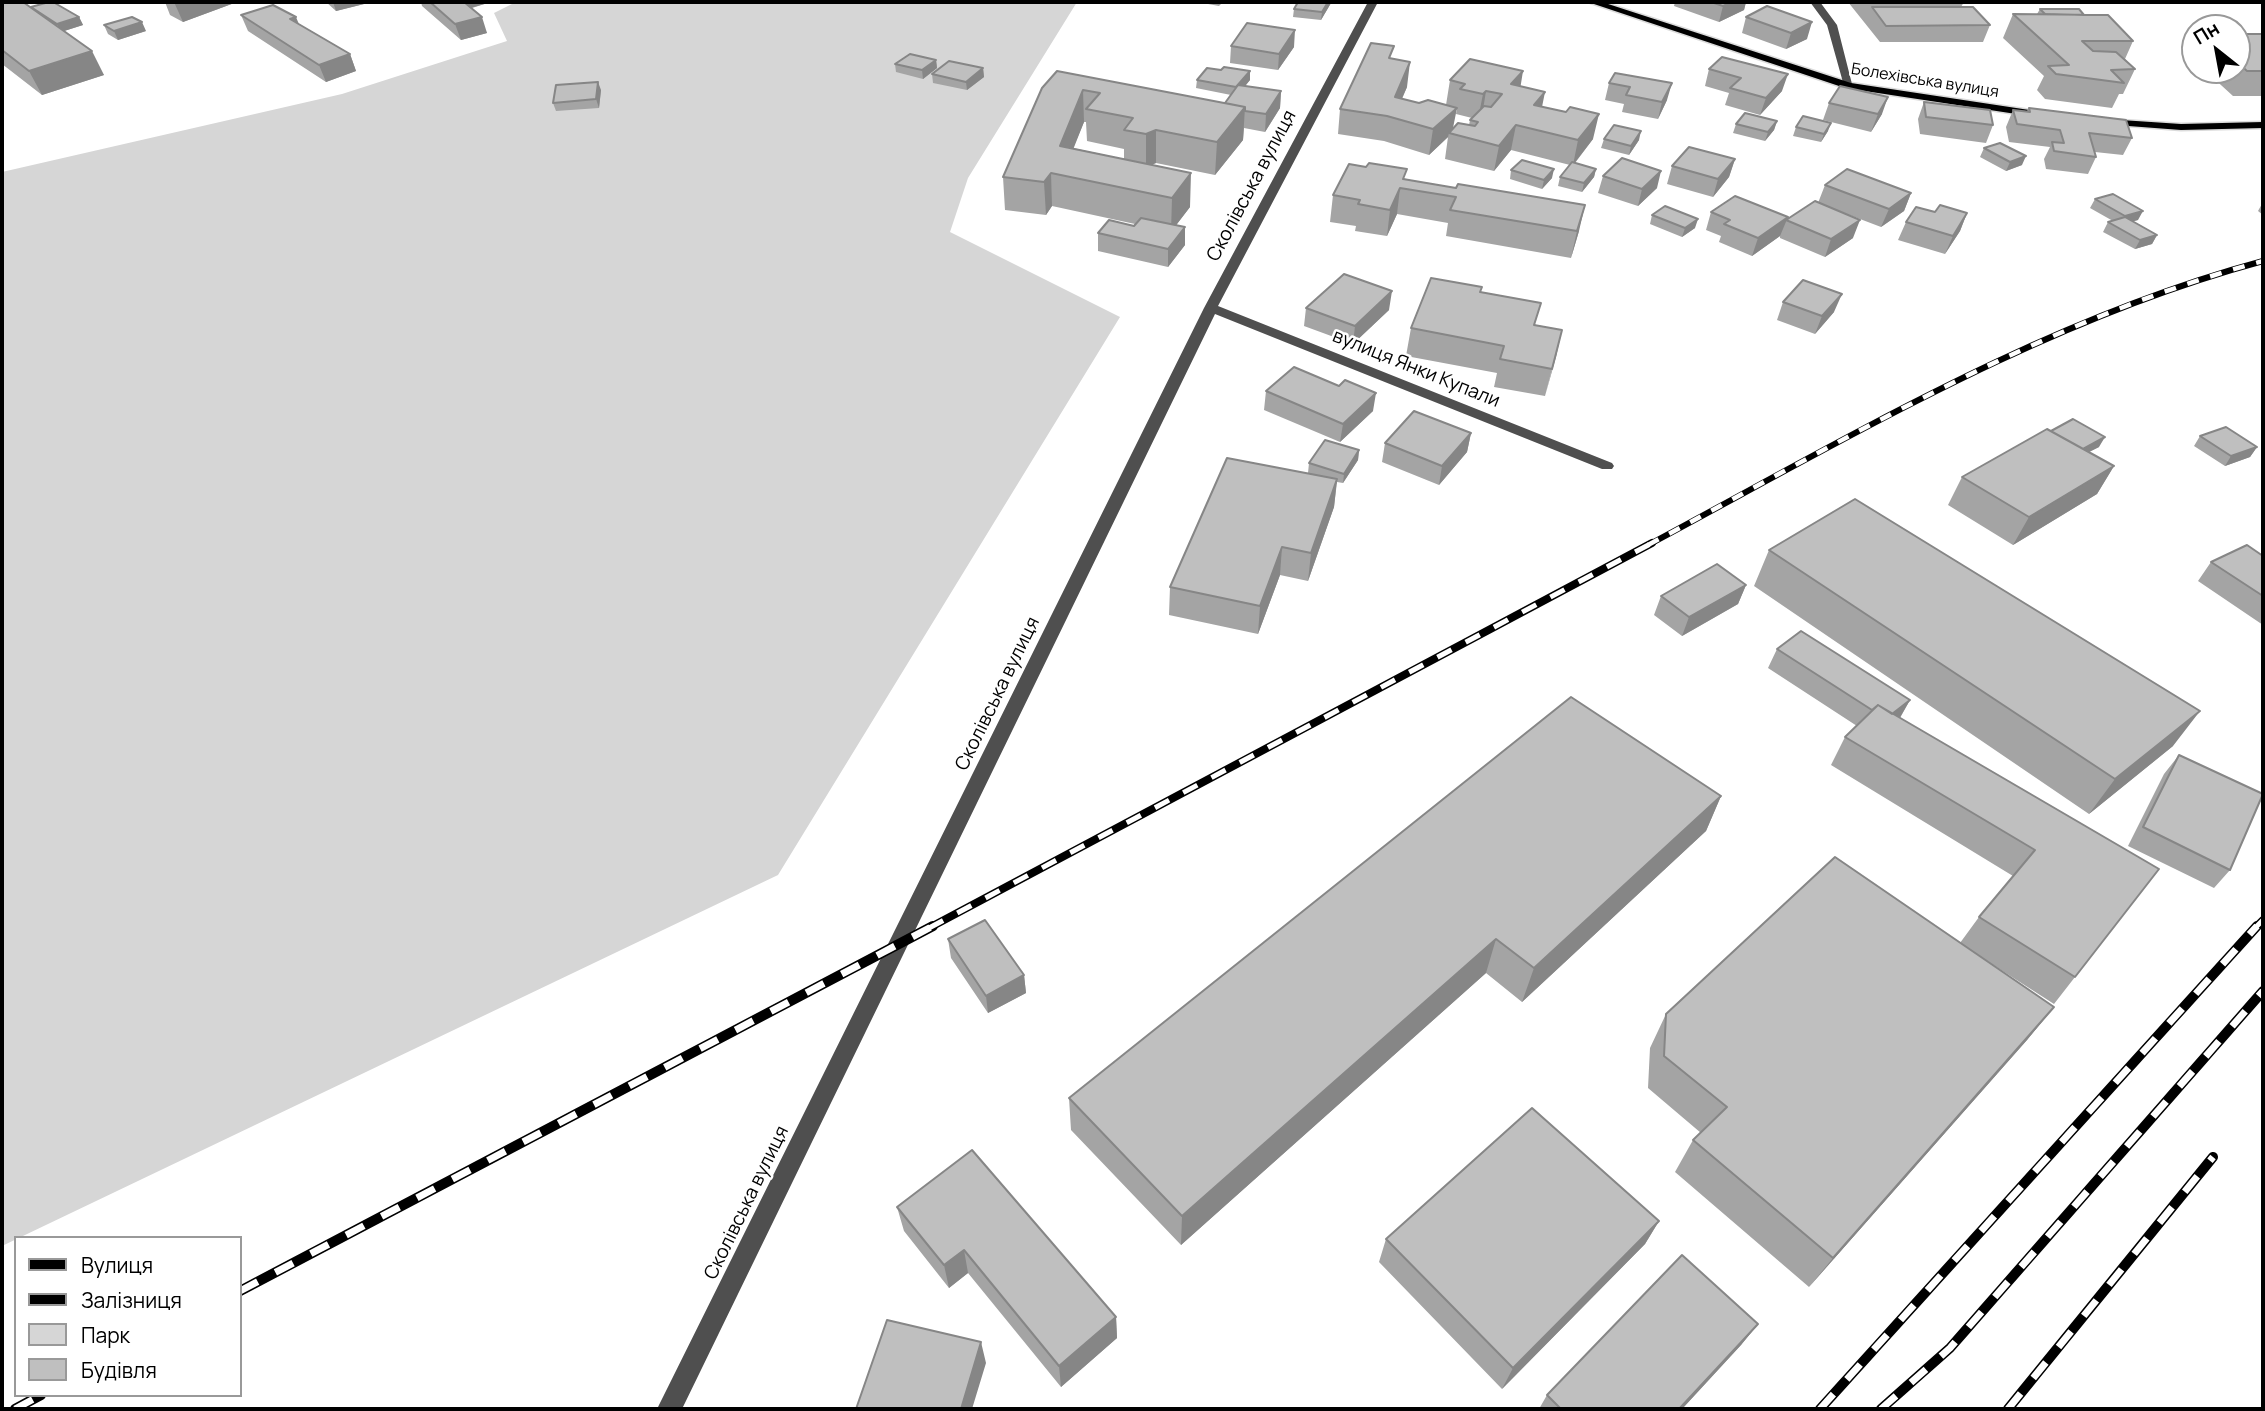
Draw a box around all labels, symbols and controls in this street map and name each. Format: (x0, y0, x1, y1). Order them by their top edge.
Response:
north arrow (2181, 14, 2251, 84)
text: Пн (2189, 15, 2224, 50)
street label: Болехівська вулиця (1850, 60, 2000, 102)
street label: Сколівська вулиця (1203, 107, 1301, 265)
street label: вулиця Янки Купали (1329, 325, 1503, 413)
street label: Сколівська вулиця (951, 614, 1045, 774)
street label: Сколівська вулиця (700, 1123, 794, 1283)
legend (14, 1236, 242, 1397)
text: Вулиця (81, 1251, 153, 1279)
text: Залізниця (81, 1286, 182, 1314)
text: Парк (81, 1321, 130, 1349)
text: Будівля (81, 1356, 157, 1384)

